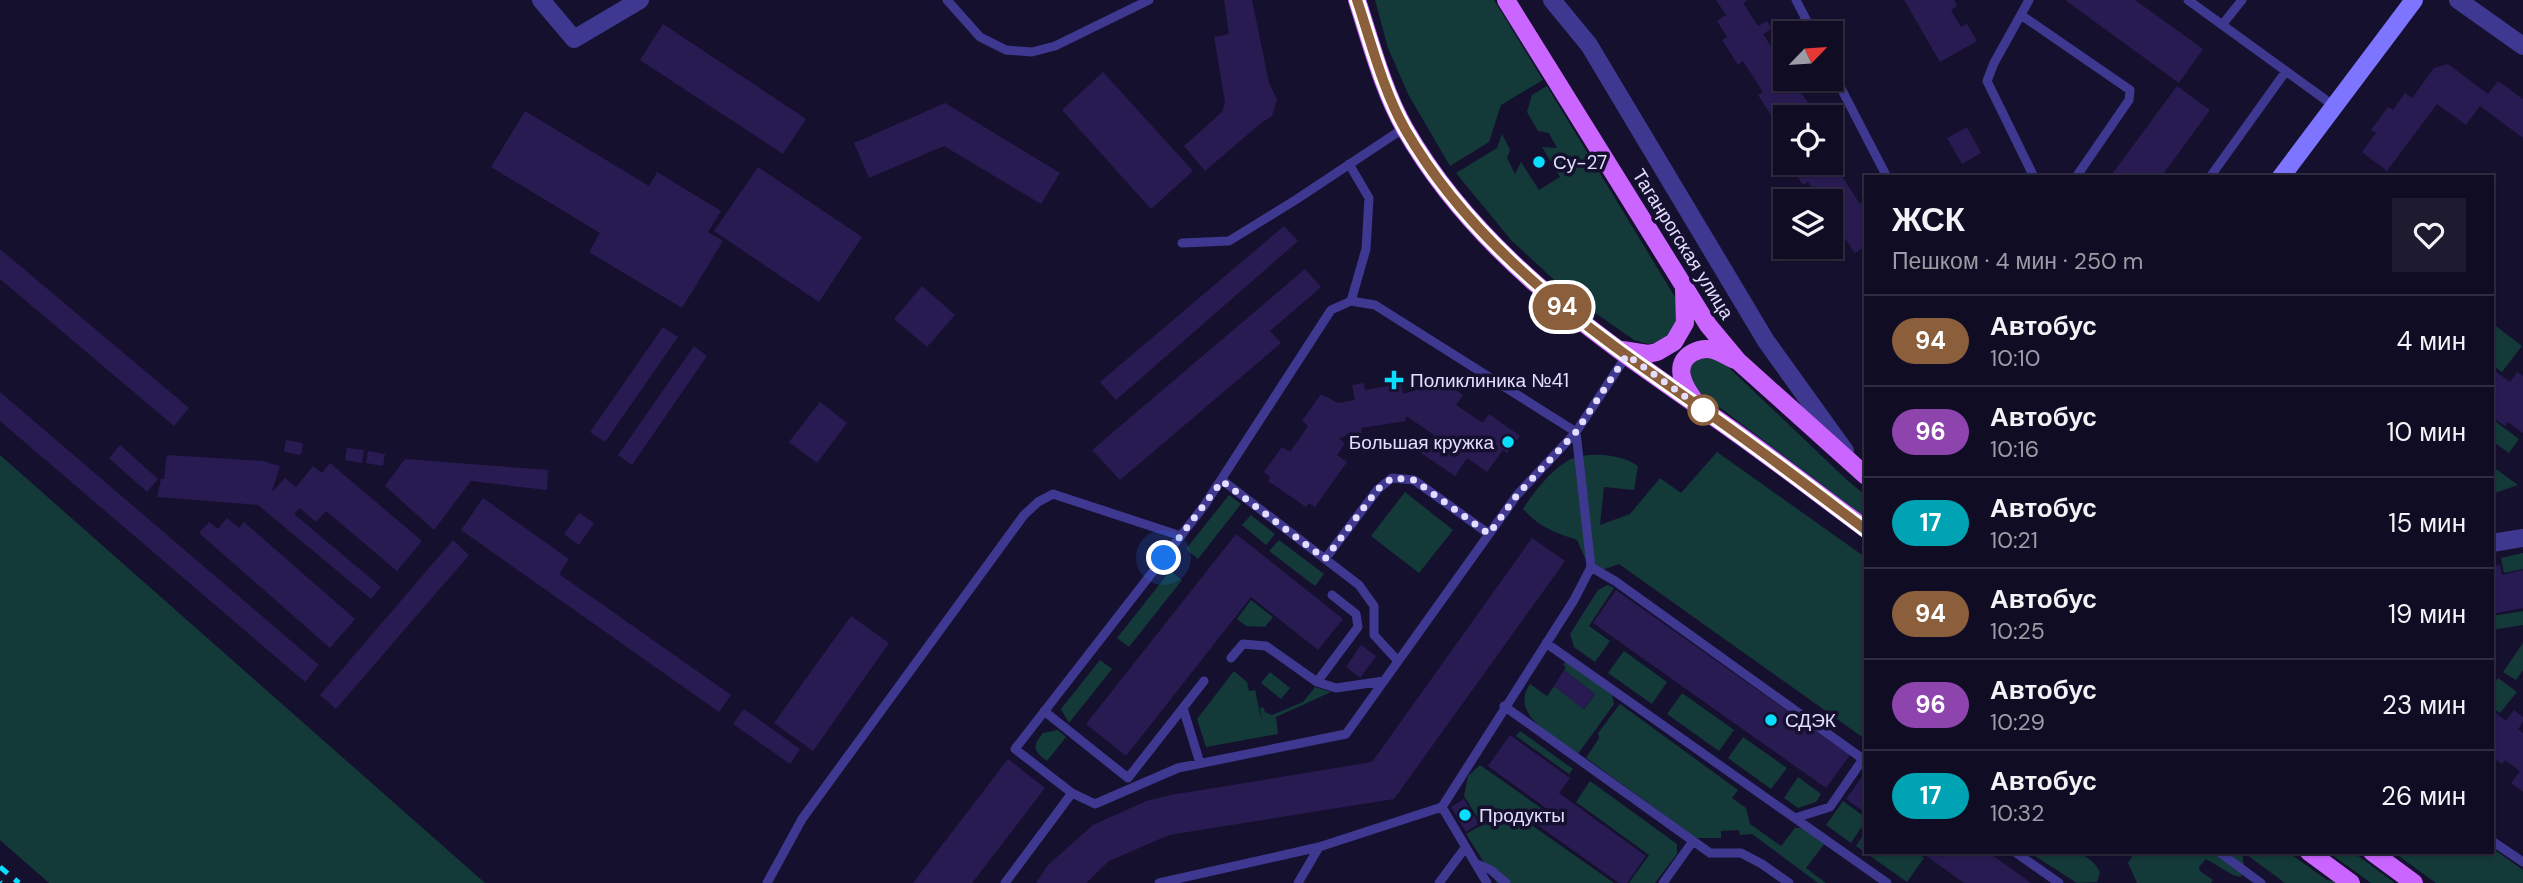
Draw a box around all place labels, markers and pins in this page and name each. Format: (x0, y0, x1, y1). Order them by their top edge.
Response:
place label: Су-27 (1553, 150, 1607, 175)
marker: Су-27 (1531, 154, 1547, 170)
place label: Поликлиника №41 (1410, 368, 1569, 393)
marker: Поликлиника №41 (1384, 370, 1404, 390)
unlabelled marker (1688, 395, 1718, 425)
place label: Большая кружка (1349, 430, 1494, 455)
marker: Большая кружка (1500, 434, 1516, 450)
place label: СДЭК (1785, 708, 1836, 733)
marker: СДЭК (1763, 712, 1779, 728)
place label: Продукты (1479, 803, 1565, 828)
marker: Продукты (1457, 807, 1473, 823)

